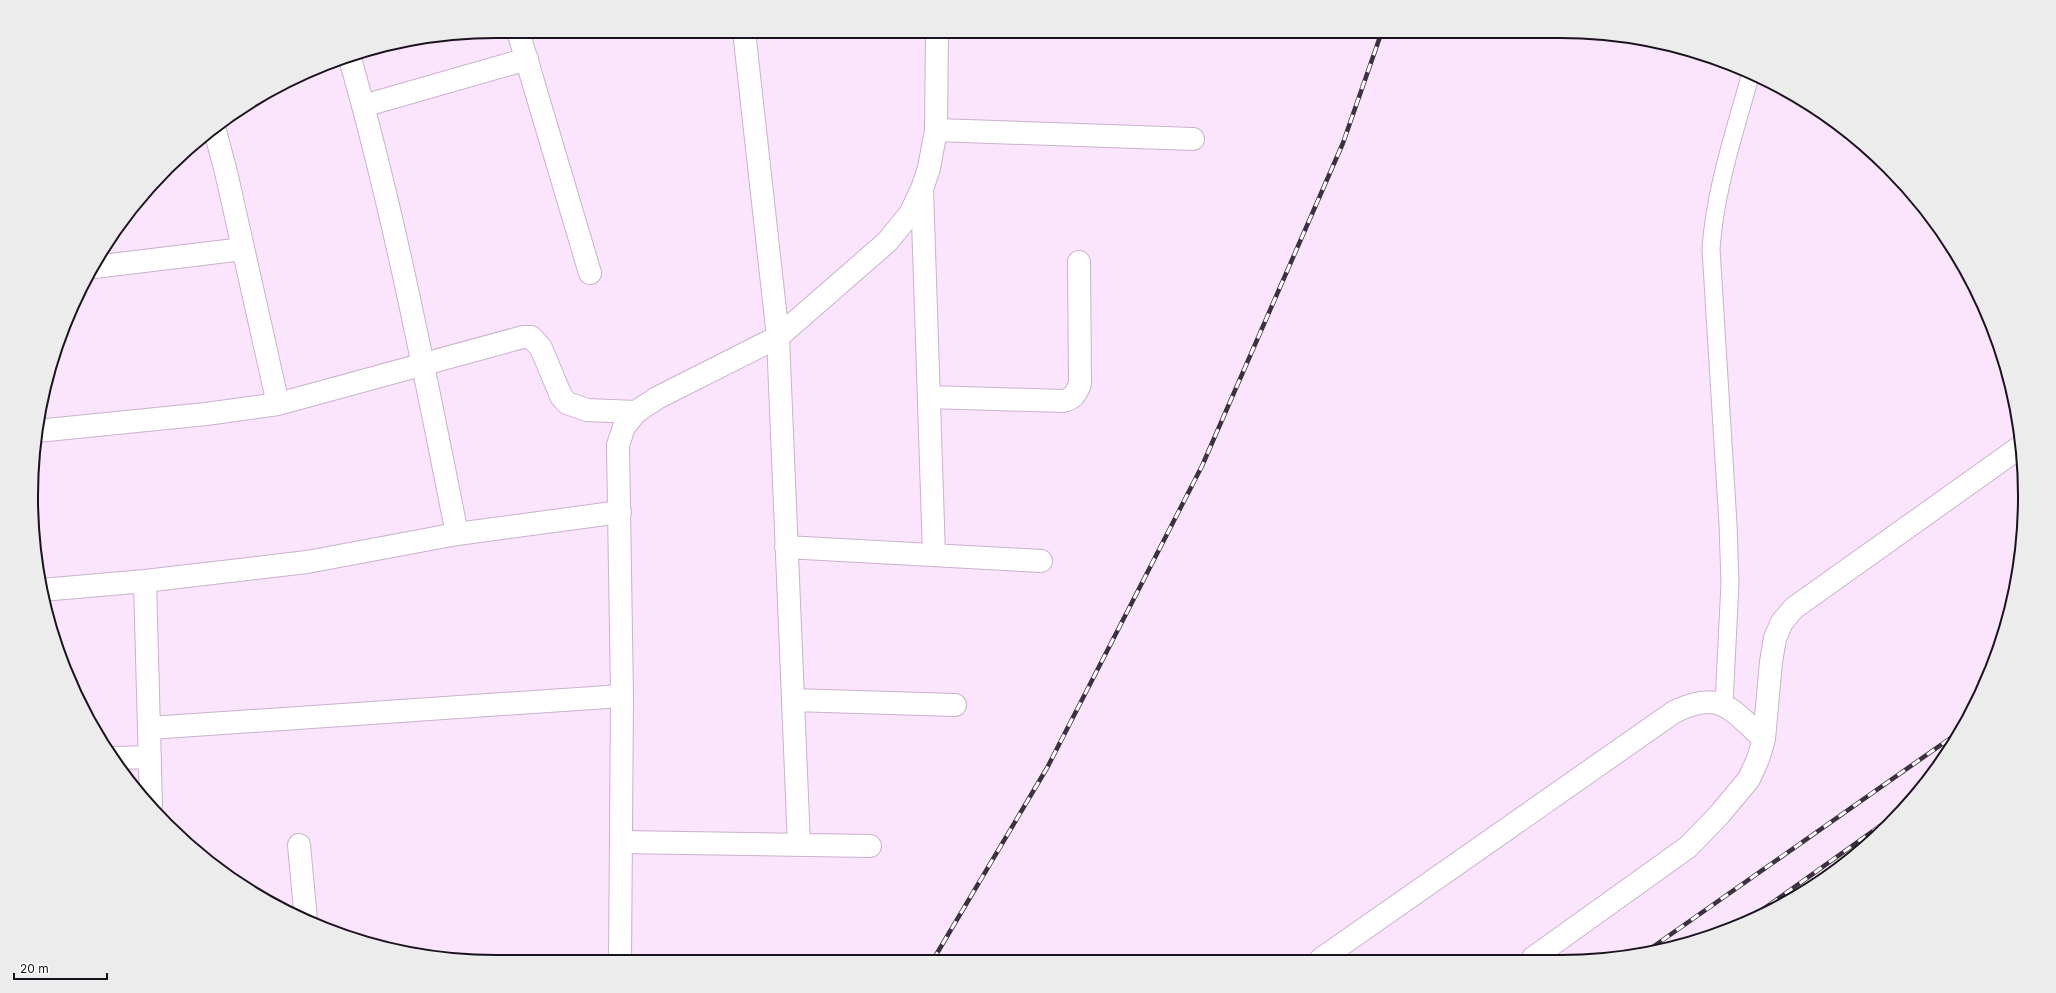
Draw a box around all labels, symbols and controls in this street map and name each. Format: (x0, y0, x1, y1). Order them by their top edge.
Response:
scale bar (14, 955, 107, 981)
text: 20 m (20, 961, 49, 976)

